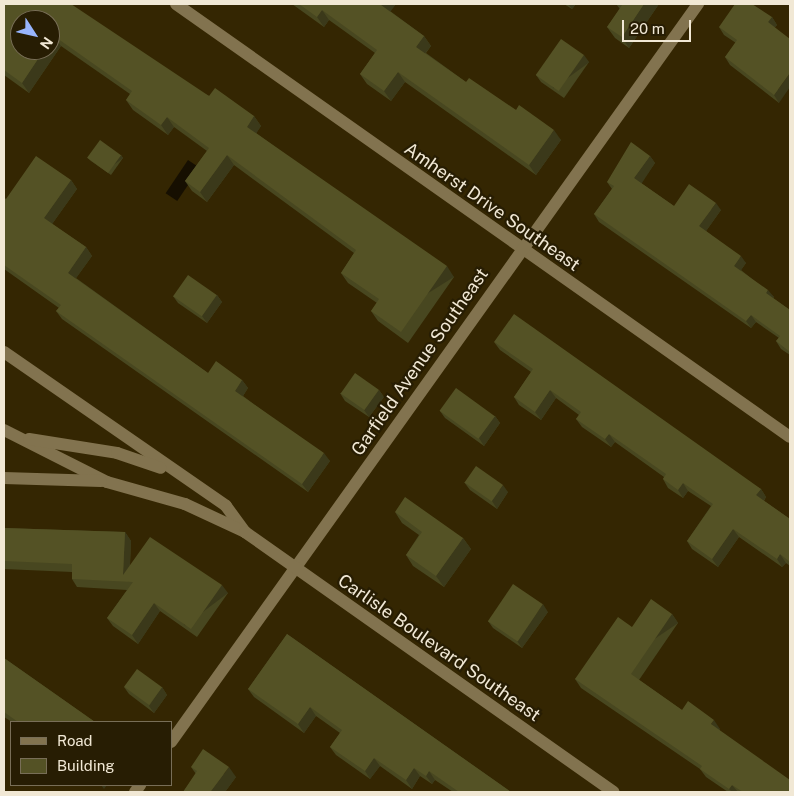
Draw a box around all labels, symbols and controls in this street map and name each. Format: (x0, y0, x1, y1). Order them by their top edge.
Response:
north arrow (10, 10, 60, 60)
scale bar (624, 10, 693, 42)
text: 20 m (630, 20, 665, 37)
text: N (37, 34, 56, 52)
street label: Amherst Drive Southeast (400, 138, 584, 276)
street label: Garfield Avenue Southeast (347, 264, 493, 460)
street label: Carlisle Boulevard Southeast (334, 570, 544, 726)
legend (10, 721, 172, 786)
text: Road (57, 732, 93, 749)
text: Building (57, 757, 115, 774)

